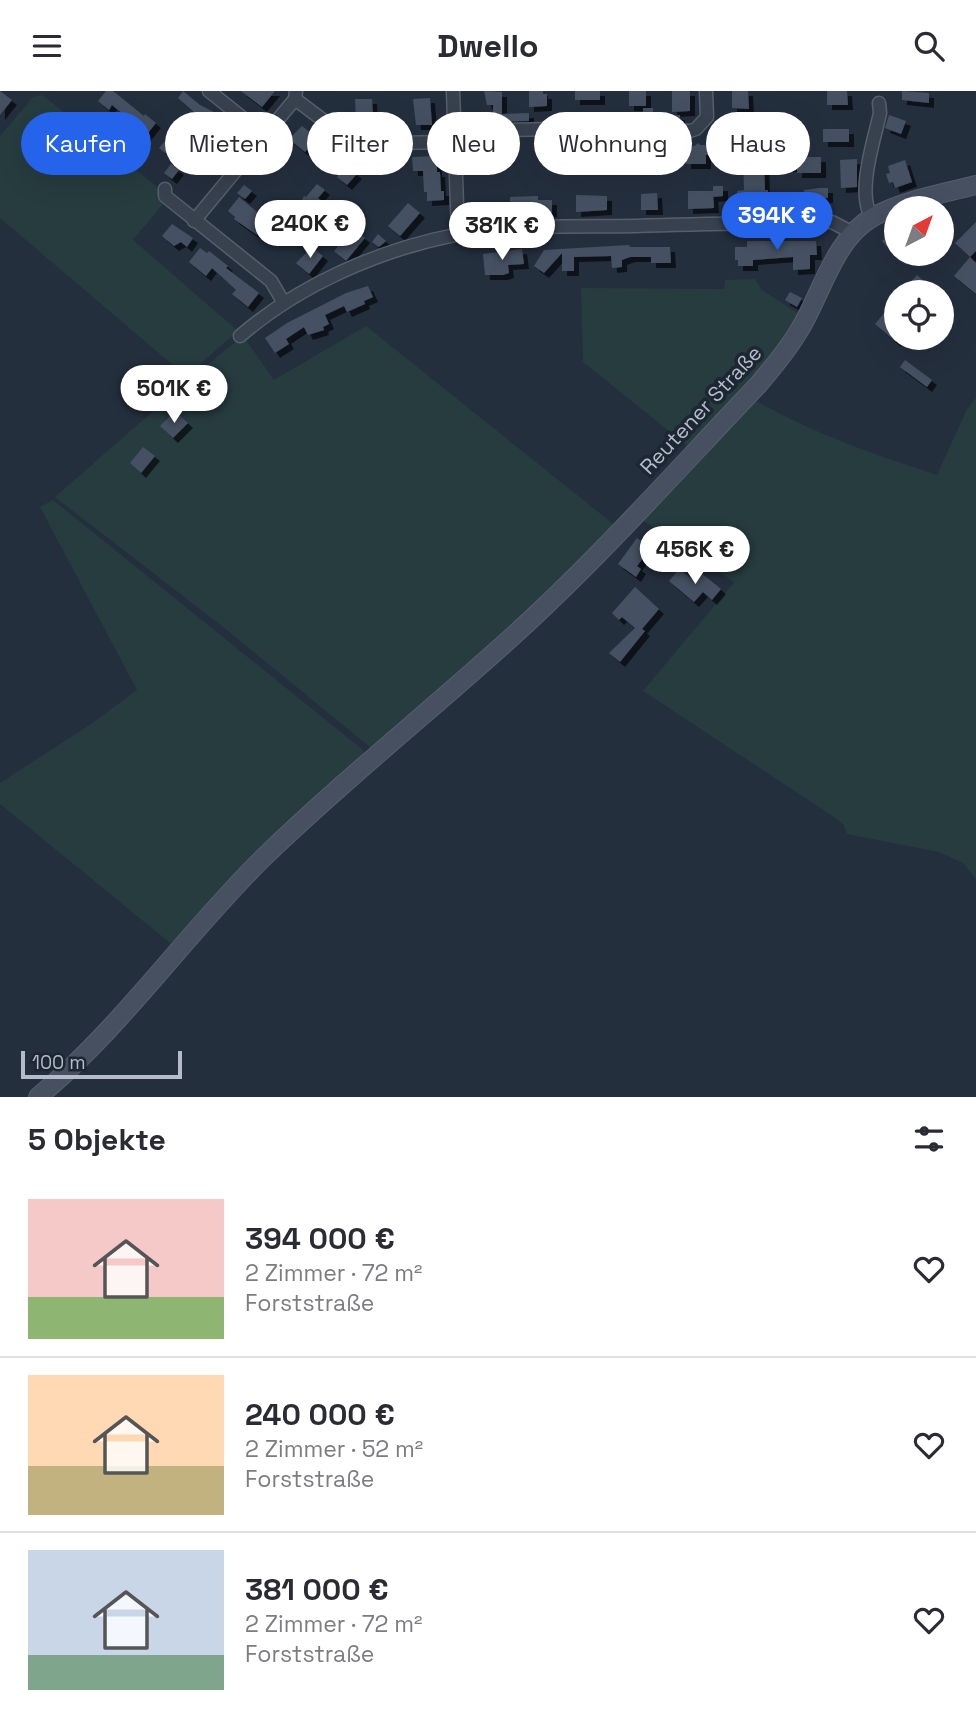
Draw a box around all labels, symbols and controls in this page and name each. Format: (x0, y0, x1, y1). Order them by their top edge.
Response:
text: Dwello (437, 26, 539, 66)
icon: menu (28, 27, 66, 65)
icon: search (910, 27, 948, 65)
chip: Kaufen (21, 112, 151, 175)
chip: Mieten (165, 112, 293, 175)
chip: Filter (307, 112, 413, 175)
chip: Neu (427, 112, 520, 175)
chip: Wohnung (534, 112, 692, 175)
chip: Haus (706, 112, 810, 175)
pin: 394K € (720, 193, 834, 252)
north arrow (884, 196, 954, 266)
map controls (884, 196, 954, 350)
text: 394K € (738, 200, 816, 230)
pin: 240K € (253, 201, 367, 260)
pin: 381K € (445, 202, 559, 262)
text: 240K € (271, 208, 349, 238)
text: 381K € (465, 210, 539, 240)
button: locate (884, 280, 954, 350)
street label: Reutener Straße (634, 340, 767, 480)
pin: 501K € (117, 365, 231, 425)
text: 501K € (137, 373, 211, 403)
pin: 456K € (638, 526, 752, 586)
text: 456K € (656, 534, 734, 564)
scale bar (21, 1048, 182, 1080)
text: 100 m (32, 1050, 86, 1075)
text: 5 Objekte (28, 1120, 166, 1159)
icon: filters (910, 1120, 948, 1158)
text: 394 000 € (245, 1219, 395, 1258)
icon: home (84, 1227, 168, 1311)
icon: heart (910, 1250, 948, 1288)
text: 2 Zimmer · 72 m² (245, 1258, 422, 1288)
text: Forststraße (245, 1288, 374, 1318)
text: 240 000 € (245, 1395, 395, 1434)
icon: home (84, 1403, 168, 1487)
icon: heart (910, 1426, 948, 1464)
text: 2 Zimmer · 52 m² (245, 1434, 423, 1464)
text: Forststraße (245, 1464, 374, 1494)
text: 381 000 € (245, 1570, 389, 1609)
icon: home (84, 1578, 168, 1662)
icon: heart (910, 1601, 948, 1639)
text: 2 Zimmer · 72 m² (245, 1609, 422, 1639)
text: Forststraße (245, 1639, 374, 1669)

